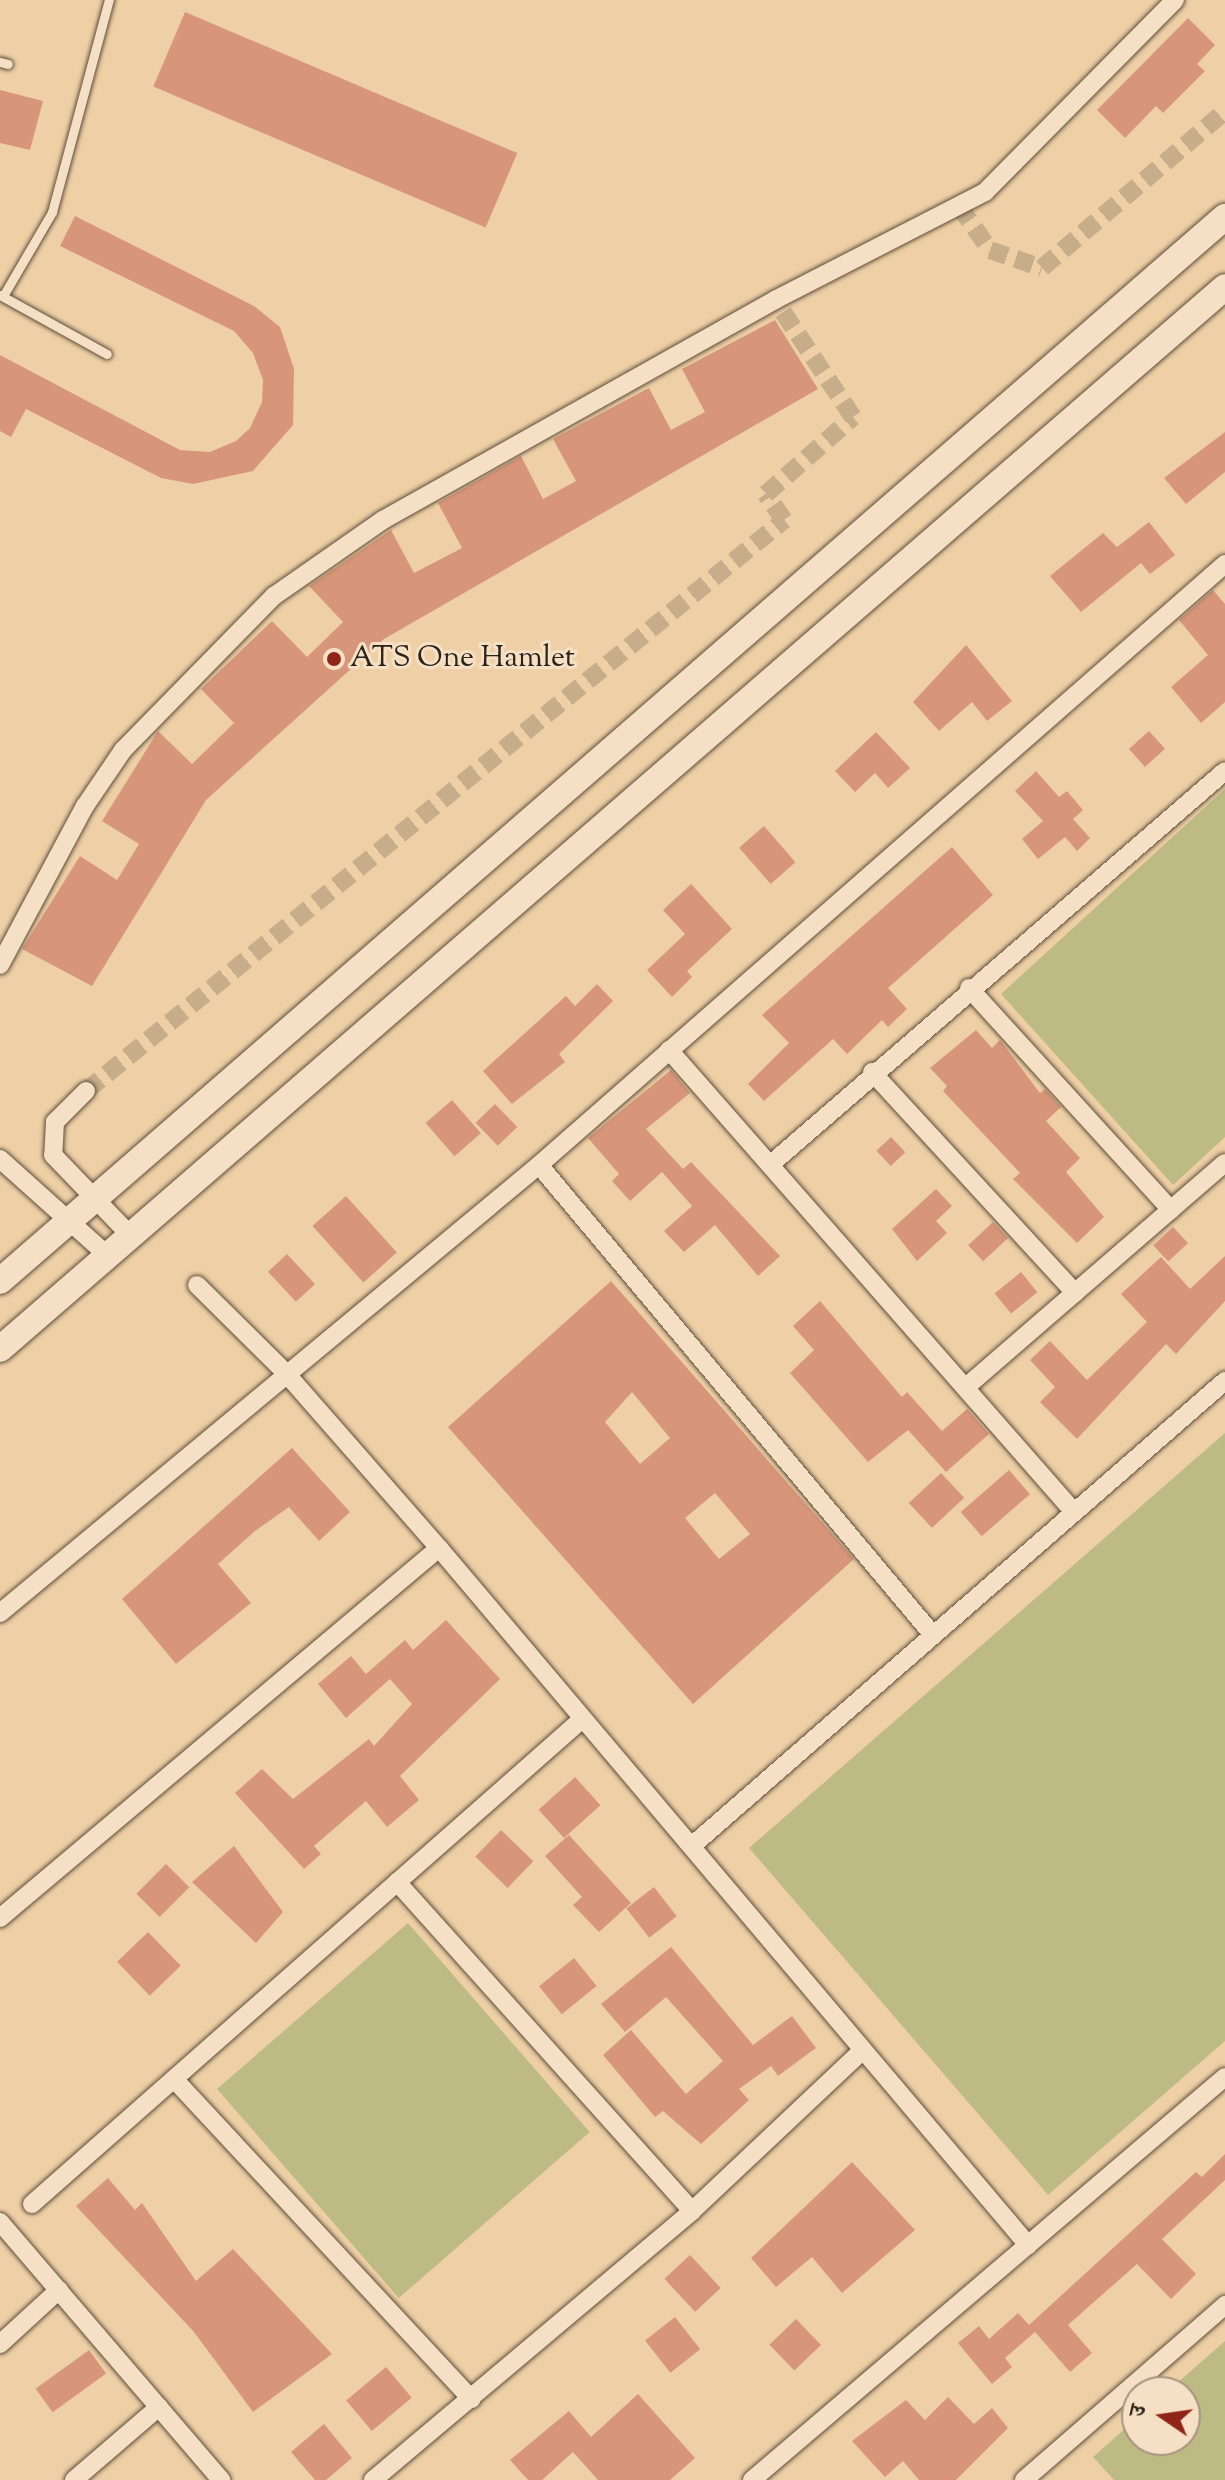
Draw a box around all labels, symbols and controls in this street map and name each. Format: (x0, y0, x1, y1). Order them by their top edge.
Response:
place label: ATS One Hamlet (350, 641, 575, 677)
marker: ATS One Hamlet (325, 650, 343, 668)
north arrow (1121, 2376, 1201, 2456)
text: उ (1123, 2402, 1156, 2420)

